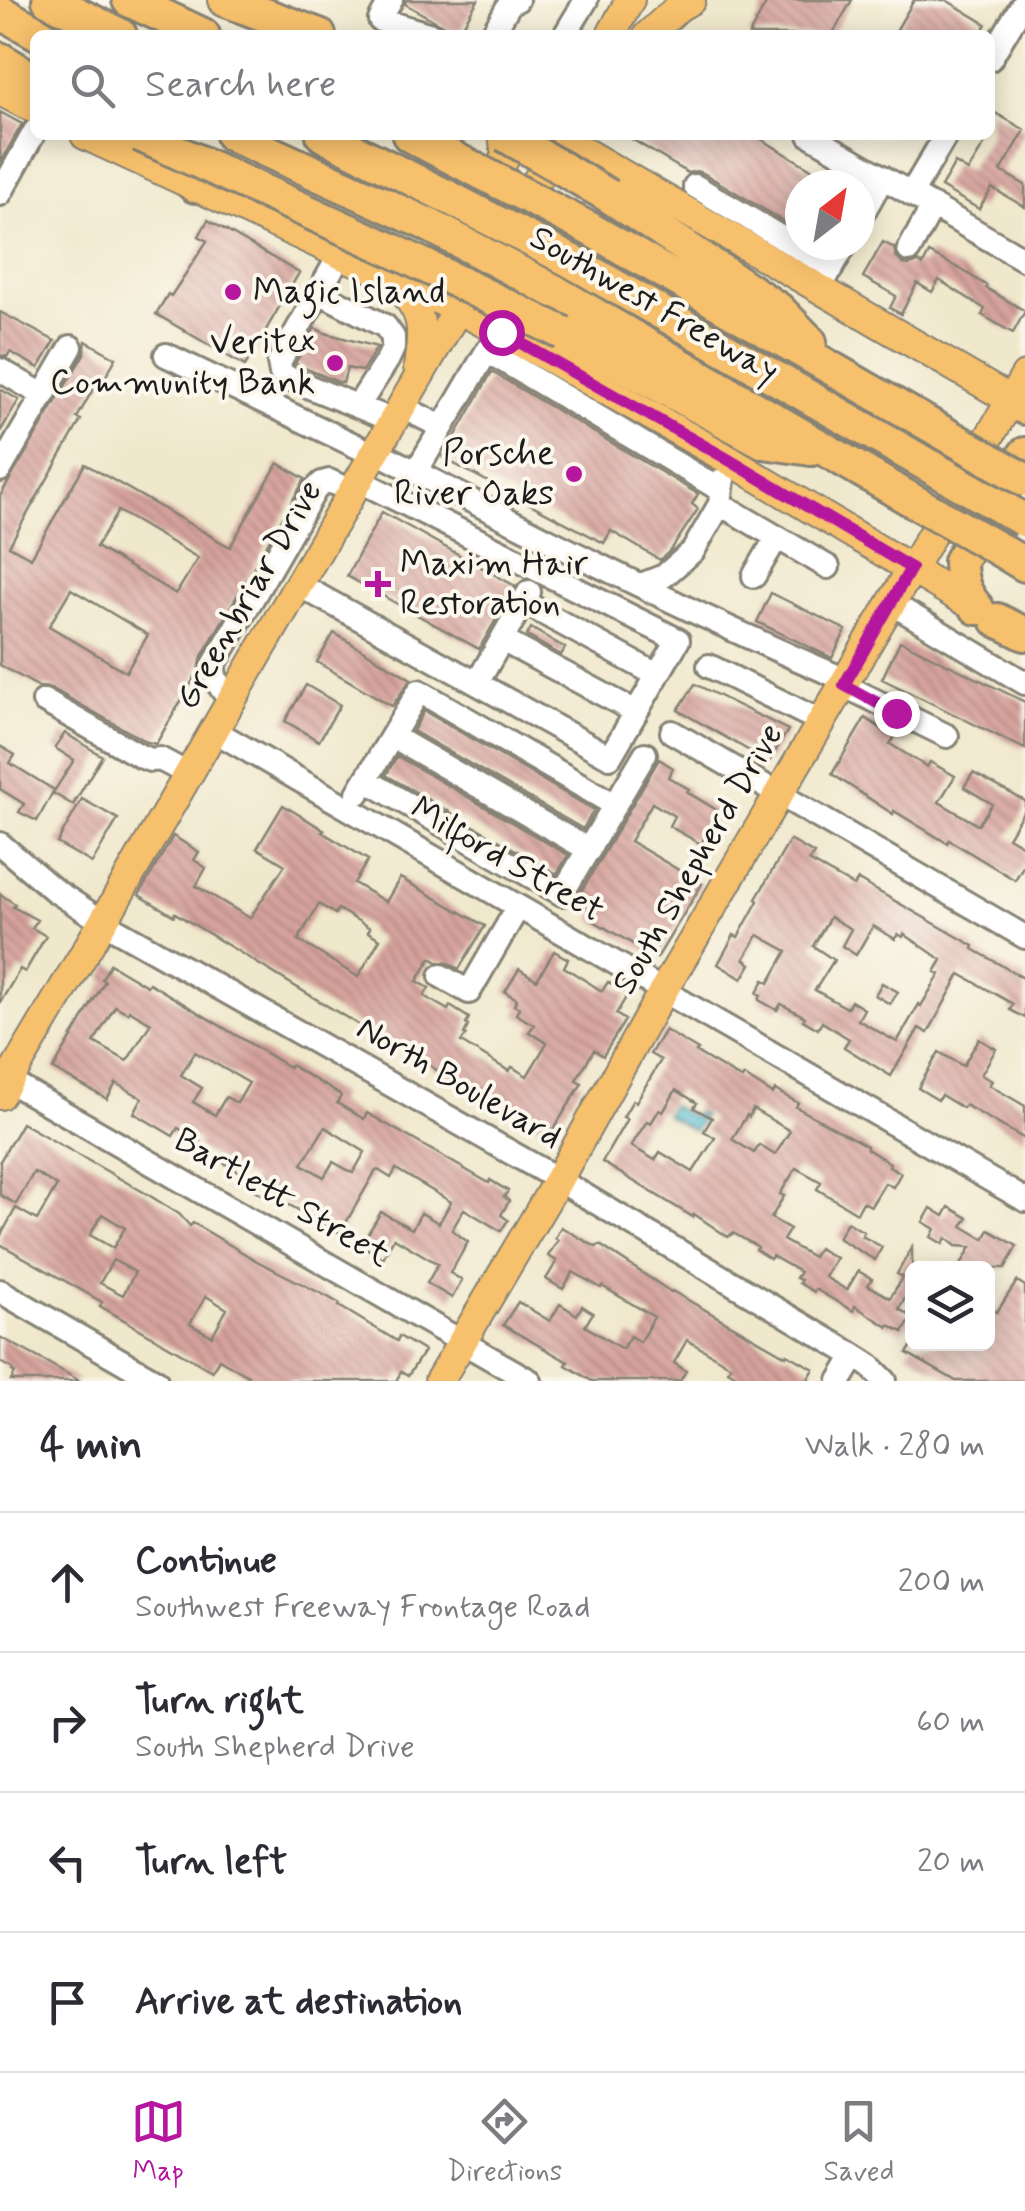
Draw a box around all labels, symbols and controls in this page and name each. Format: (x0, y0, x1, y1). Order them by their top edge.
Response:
search box (30, 30, 995, 140)
icon: search (65, 58, 120, 113)
text: Search here (145, 61, 336, 110)
north arrow (785, 170, 875, 260)
street label: Southwest Freeway (521, 215, 787, 395)
place label: Magic Island (253, 269, 445, 319)
marker: Magic Island (222, 281, 244, 303)
route start (479, 310, 525, 356)
place label: Veritex Community Bank (50, 320, 315, 406)
marker: Veritex Community Bank (324, 352, 346, 374)
place label: Porsche River Oaks (394, 431, 554, 517)
marker: Porsche River Oaks (563, 463, 585, 485)
street label: Greenbriar Drive (165, 472, 333, 718)
place label: Maxim Hair Restoration (400, 541, 588, 627)
marker: Maxim Hair Restoration (365, 571, 391, 597)
route end (874, 691, 920, 737)
street label: South Shepherd Drive (602, 715, 794, 1003)
street label: Milford Street (400, 786, 612, 937)
street label: North Boulevard (348, 1006, 570, 1160)
street label: Bartlett Street (166, 1118, 399, 1279)
map controls (905, 1261, 995, 1351)
button: layers (905, 1261, 995, 1351)
text: 4 min (40, 1419, 142, 1474)
text: Walk · 280 m (805, 1425, 985, 1467)
text: Continue (135, 1537, 277, 1586)
icon: ahead (40, 1555, 95, 1610)
text: 200 m (898, 1561, 985, 1603)
text: Southwest Freeway Frontage Road (135, 1586, 590, 1628)
text: Turn right (135, 1677, 304, 1726)
icon: right (40, 1695, 95, 1750)
text: 60 m (916, 1701, 985, 1743)
text: South Shepherd Drive (135, 1726, 415, 1768)
icon: left (40, 1835, 95, 1890)
text: Turn left (135, 1838, 287, 1887)
text: 20 m (917, 1841, 985, 1883)
icon: arrive (40, 1975, 95, 2030)
text: Arrive at destination (135, 1978, 462, 2027)
tab: Map (131, 2094, 186, 2191)
tab: Directions (447, 2094, 562, 2191)
tab: Saved (824, 2094, 894, 2191)

